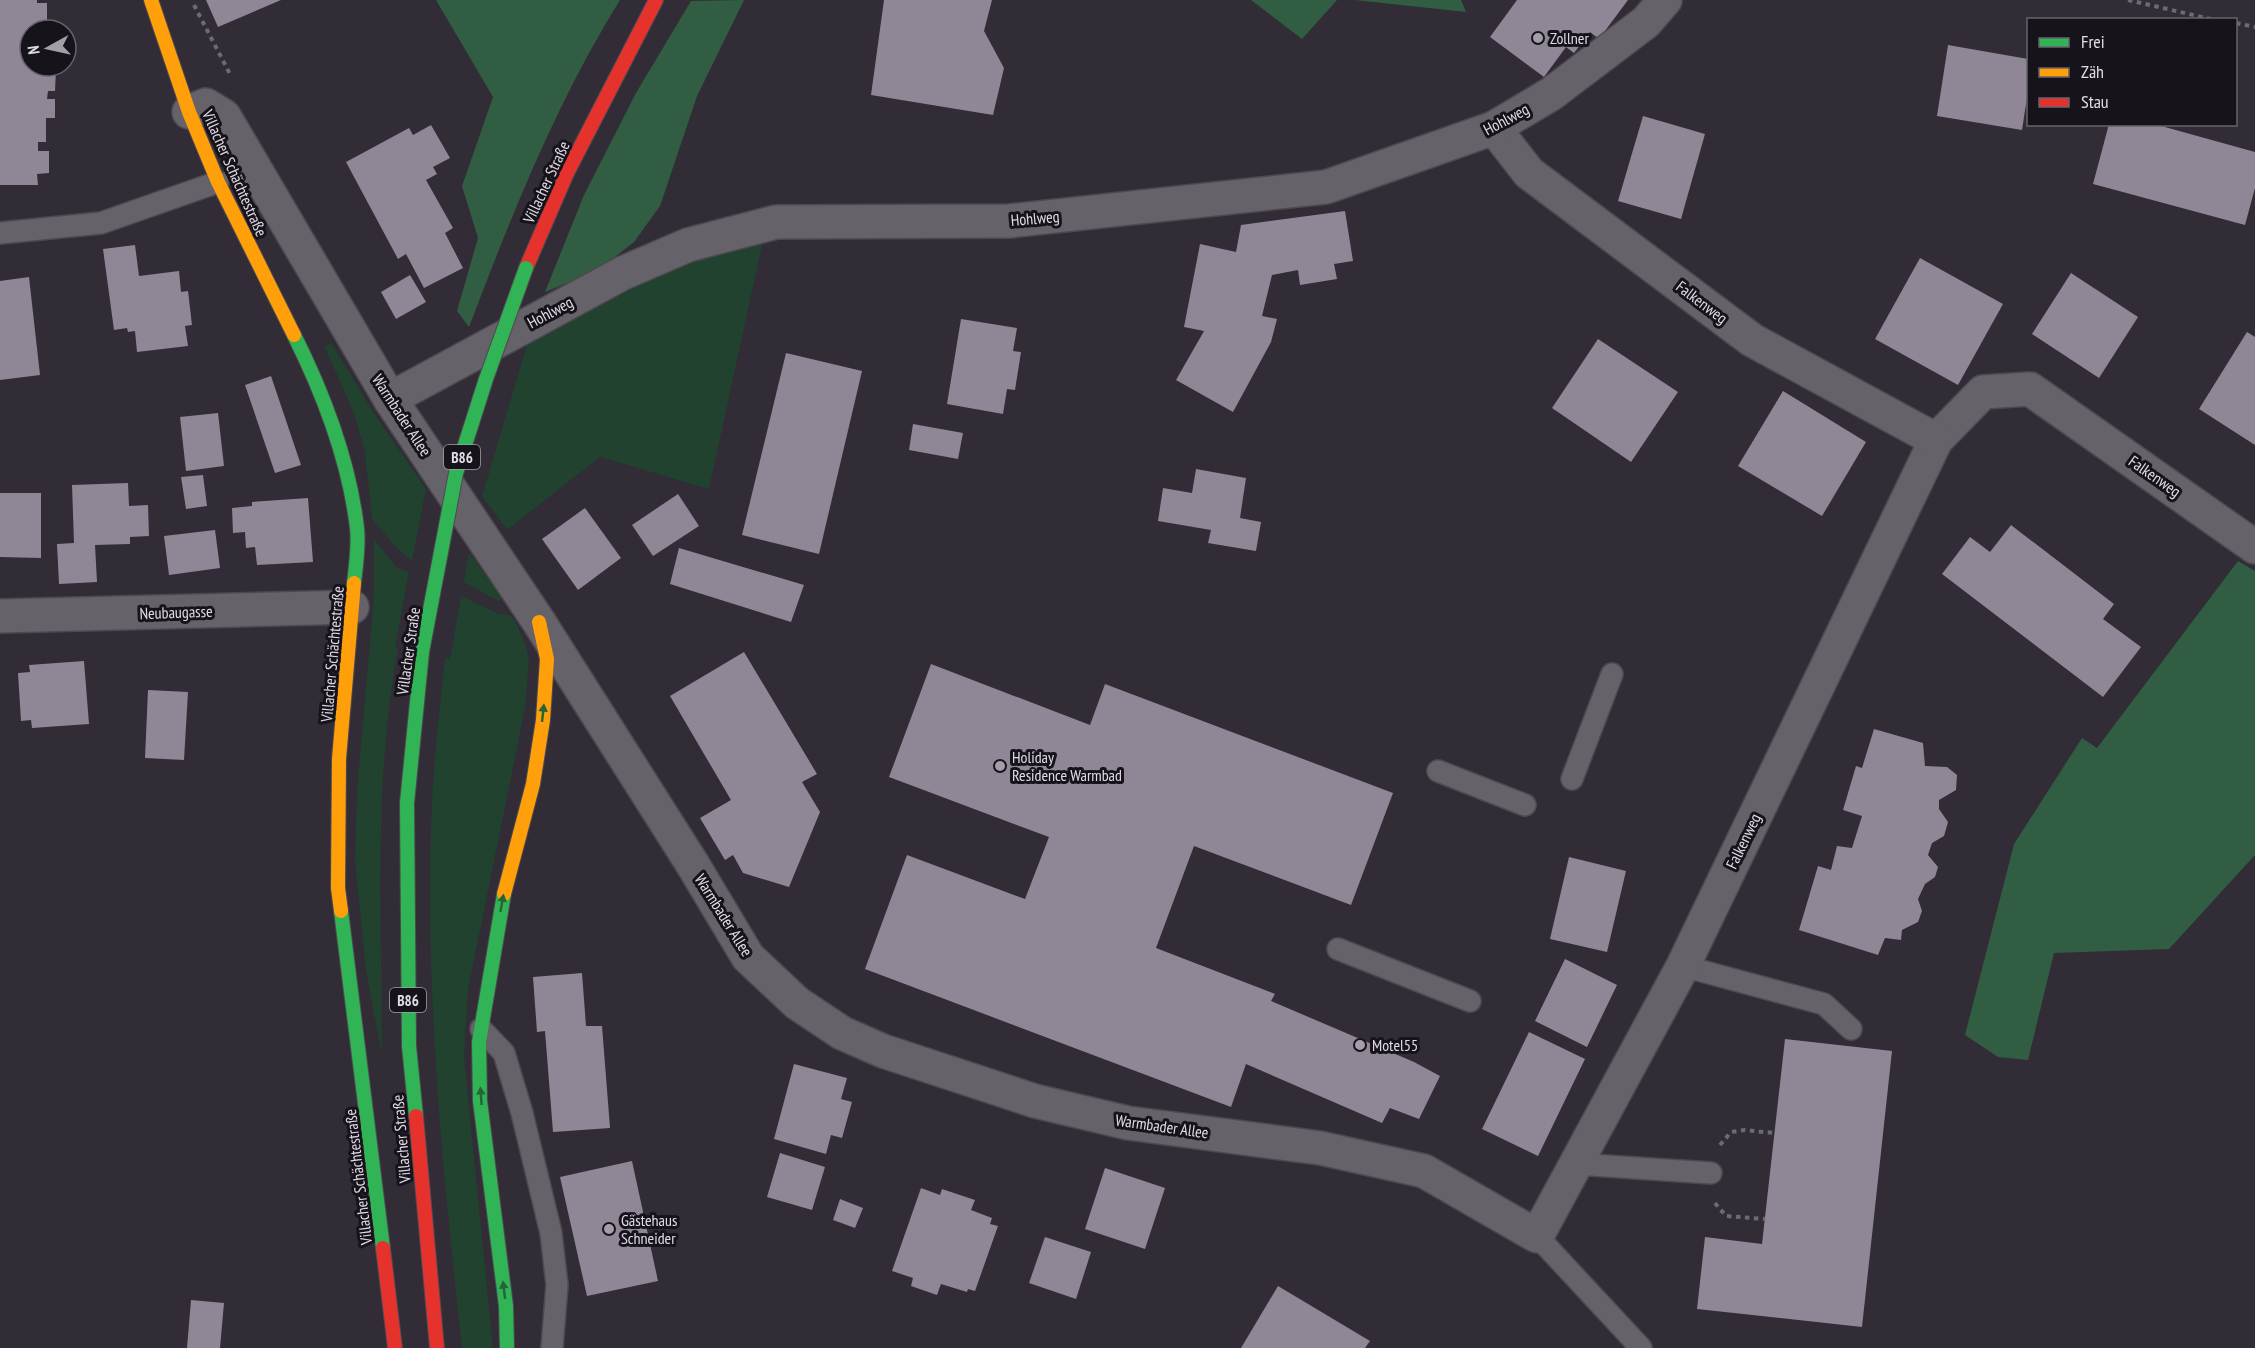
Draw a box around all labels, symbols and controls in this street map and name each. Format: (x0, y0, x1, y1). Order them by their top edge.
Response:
north arrow (18, 18, 78, 78)
legend (2027, 18, 2237, 126)
place label: Zollner (1550, 28, 1589, 48)
text: Frei (2081, 30, 2105, 53)
marker: Zollner (1531, 31, 1545, 45)
text: N (23, 44, 44, 56)
text: Zäh (2081, 60, 2104, 83)
text: Stau (2081, 90, 2109, 113)
street label: Hohlweg (1480, 99, 1532, 139)
street label: Villacher Schächtestraße (198, 106, 272, 239)
street label: Villacher Straße (518, 138, 574, 227)
street label: Hohlweg (1010, 206, 1060, 230)
street label: Falkenweg (1672, 276, 1732, 328)
street label: Hohlweg (524, 292, 576, 332)
street label: Warmbader Allee (368, 370, 436, 460)
road number: B86 (444, 445, 480, 469)
street label: Falkenweg (2125, 451, 2185, 501)
street label: Villacher Schächtestraße (316, 585, 348, 724)
street label: Neubaugasse (139, 601, 213, 623)
street label: Villacher Straße (392, 606, 424, 697)
one-way arrow (538, 703, 548, 722)
place label: Holiday Residence Warmbad (1012, 747, 1122, 785)
marker: Holiday Residence Warmbad (993, 759, 1007, 773)
street label: Falkenweg (1721, 810, 1765, 872)
street label: Warmbader Allee (691, 870, 757, 960)
one-way arrow (498, 893, 507, 912)
road number: B86 (390, 988, 426, 1012)
place label: Motel55 (1372, 1035, 1418, 1055)
marker: Motel55 (1353, 1038, 1367, 1052)
one-way arrow (476, 1087, 485, 1106)
street label: Villacher Straße (387, 1094, 415, 1185)
street label: Villacher Schächtestraße (340, 1108, 376, 1247)
street label: Warmbader Allee (1114, 1110, 1210, 1142)
place label: Gästehaus Schneider (621, 1210, 677, 1248)
marker: Gästehaus Schneider (602, 1222, 616, 1236)
one-way arrow (499, 1280, 509, 1299)

